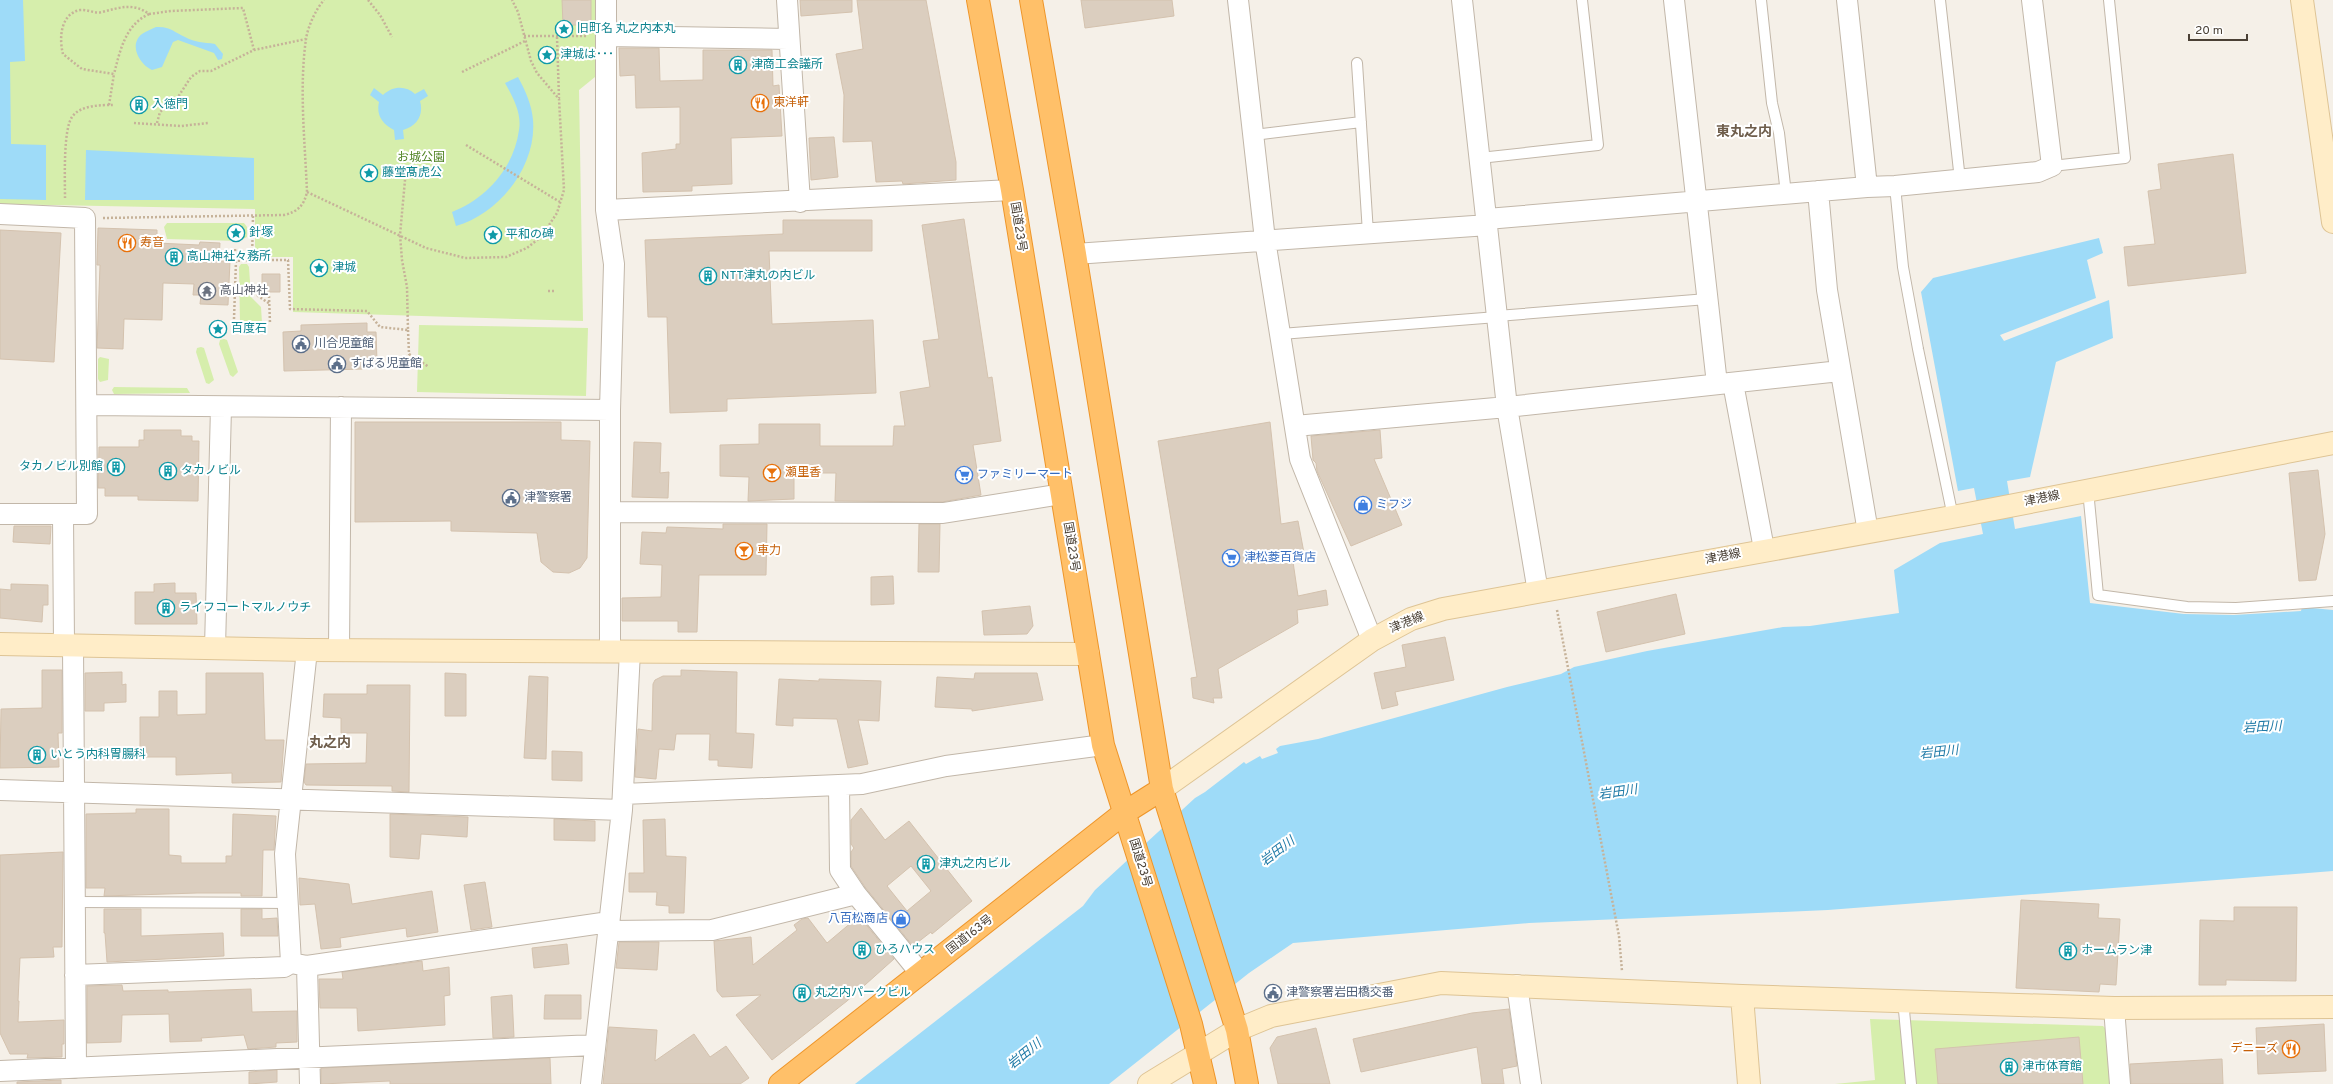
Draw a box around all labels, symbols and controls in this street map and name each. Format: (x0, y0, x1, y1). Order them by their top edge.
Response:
scale bar (2189, 16, 2247, 42)
place icon: 旧町名 丸之内本丸 (554, 19, 574, 39)
place label: 旧町名 丸之内本丸 (577, 21, 676, 37)
text: 20 m (2195, 23, 2223, 39)
place icon: 津城は･･･ (537, 45, 557, 65)
place label: 津城は･･･ (560, 47, 614, 63)
building icon: 津商工会議所 (728, 55, 748, 75)
place label: 津商工会議所 (751, 57, 823, 73)
restaurant icon: 東洋軒 (750, 93, 770, 113)
building icon: 入徳門 (129, 95, 149, 115)
place label: 東洋軒 (773, 95, 809, 111)
place label: 入徳門 (152, 97, 188, 113)
district label: 東丸之内 (1716, 124, 1772, 141)
park label: お城公園 (397, 150, 445, 166)
place icon: 藤堂髙虎公 (359, 163, 379, 183)
place label: 藤堂髙虎公 (382, 165, 442, 181)
street label: 国道23号 (1006, 201, 1030, 253)
place icon: 針塚 (226, 223, 246, 243)
place label: 針塚 (249, 225, 273, 241)
place icon: 平和の碑 (483, 225, 503, 245)
place label: 平和の碑 (506, 227, 554, 243)
restaurant icon: 寿音 (117, 233, 137, 253)
place label: 寿音 (140, 235, 164, 251)
building icon: 高山神社々務所 (164, 247, 184, 267)
place label: 高山神社々務所 (187, 249, 271, 265)
place icon: 津城 (309, 258, 329, 278)
place label: 津城 (332, 260, 356, 276)
building icon: NTT津丸の内ビル (698, 266, 718, 286)
place label: NTT津丸の内ビル (721, 268, 816, 284)
temple icon: 高山神社 (197, 281, 217, 301)
place label: 高山神社 (220, 283, 268, 299)
place icon: 百度石 (208, 319, 228, 339)
place label: 百度石 (231, 321, 267, 337)
public building icon: 川合児童館 (291, 334, 311, 354)
place label: 川合児童館 (314, 336, 374, 352)
public building icon: すばる児童館 (327, 354, 347, 374)
place label: すばる児童館 (350, 356, 422, 372)
building icon: タカノビル別館 (106, 457, 126, 477)
place label: タカノビル別館 (19, 459, 103, 475)
building icon: タカノビル (158, 461, 178, 481)
place label: タカノビル (181, 463, 241, 479)
bar icon: 瀬里香 (762, 463, 782, 483)
place label: 瀬里香 (785, 465, 821, 481)
supermarket icon: ファミリーマート (954, 465, 974, 485)
place label: ファミリーマート (977, 467, 1073, 483)
public building icon: 津警察署 (501, 488, 521, 508)
street label: 津港線 (2023, 488, 2061, 510)
place label: 津警察署 (524, 490, 572, 506)
shop icon: ミフジ (1353, 495, 1373, 515)
place label: ミフジ (1376, 497, 1412, 513)
street label: 国道23号 (1059, 521, 1083, 573)
bar icon: 車力 (734, 541, 754, 561)
place label: 車力 (757, 543, 781, 559)
street label: 津港線 (1704, 546, 1742, 568)
supermarket icon: 津松菱百貨店 (1221, 548, 1241, 568)
place label: 津松菱百貨店 (1244, 550, 1316, 566)
building icon: ライフコートマルノウチ (156, 598, 176, 618)
place label: ライフコートマルノウチ (179, 600, 311, 616)
street label: 津港線 (1387, 609, 1427, 637)
water label: 岩田川 (2242, 719, 2284, 737)
district label: 丸之内 (309, 735, 351, 752)
water label: 岩田川 (1919, 743, 1961, 763)
building icon: いとう内科胃腸科 (27, 745, 47, 765)
place label: いとう内科胃腸科 (50, 747, 146, 763)
water label: 岩田川 (1598, 782, 1640, 804)
water label: 岩田川 (1258, 833, 1300, 870)
street label: 国道23号 (1125, 836, 1155, 890)
building icon: 津丸之内ビル (916, 854, 936, 874)
place label: 津丸之内ビル (939, 856, 1011, 872)
shop icon: 八百松商店 (891, 909, 911, 929)
place label: 八百松商店 (828, 911, 888, 927)
street label: 国道163号 (943, 912, 997, 958)
building icon: ひろハウス (852, 940, 872, 960)
building icon: ホームラン津 (2058, 941, 2078, 961)
place label: ひろハウス (875, 942, 935, 958)
place label: ホームラン津 (2081, 943, 2152, 959)
building icon: 丸之内パークビル (792, 983, 812, 1003)
public building icon: 津警察署岩田橋交番 (1263, 983, 1283, 1003)
place label: 丸之内パークビル (815, 985, 911, 1001)
place label: 津警察署岩田橋交番 (1286, 985, 1394, 1001)
water label: 岩田川 (1005, 1035, 1047, 1073)
restaurant icon: デニーズ (2281, 1039, 2301, 1059)
place label: デニーズ (2231, 1041, 2278, 1057)
building icon: 津市体育館 (1999, 1057, 2019, 1077)
place label: 津市体育館 (2022, 1059, 2082, 1075)

